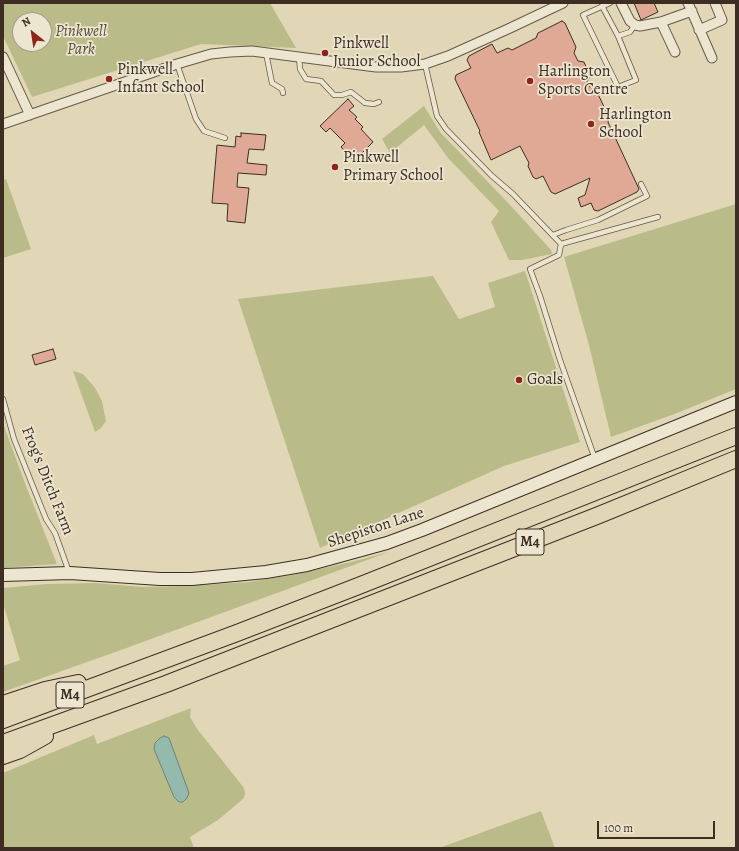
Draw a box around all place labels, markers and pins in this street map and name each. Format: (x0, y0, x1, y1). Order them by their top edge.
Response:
place label: Pinkwell Junior School (333, 34, 420, 72)
marker: Pinkwell Junior School (320, 48, 330, 58)
place label: Pinkwell Infant School (117, 60, 205, 98)
place label: Harlington Sports Centre (538, 62, 628, 100)
marker: Pinkwell Infant School (104, 74, 114, 84)
marker: Harlington Sports Centre (525, 76, 535, 86)
place label: Harlington School (599, 105, 672, 143)
marker: Harlington School (586, 119, 596, 129)
place label: Pinkwell Primary School (343, 148, 443, 186)
marker: Pinkwell Primary School (330, 162, 340, 172)
place label: Goals (527, 370, 563, 390)
marker: Goals (514, 375, 524, 385)

